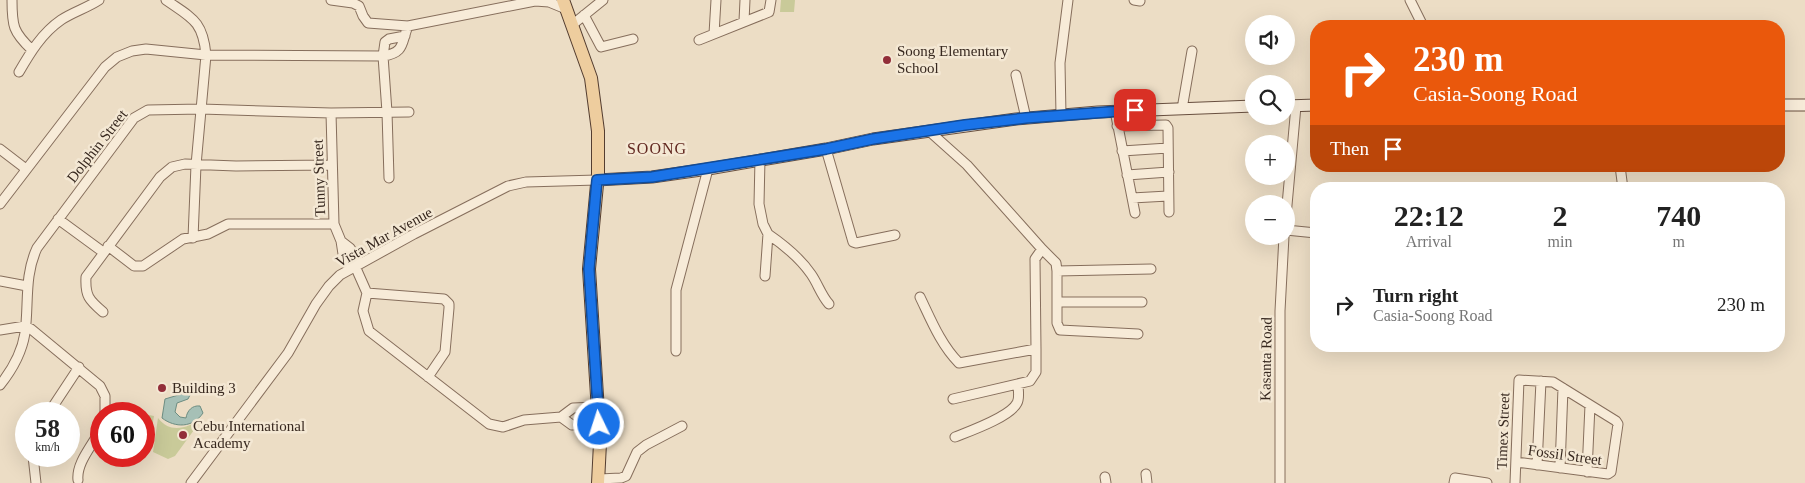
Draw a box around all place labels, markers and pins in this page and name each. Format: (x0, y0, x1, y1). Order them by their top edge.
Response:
place label: Soong Elementary School (897, 43, 1009, 76)
marker: Soong Elementary School (881, 54, 893, 66)
pin (1114, 89, 1156, 131)
place label: Building 3 (172, 380, 236, 396)
marker: Building 3 (156, 382, 168, 394)
place label: Cebu International Academy (193, 418, 305, 451)
marker: Cebu International Academy (177, 429, 189, 441)

